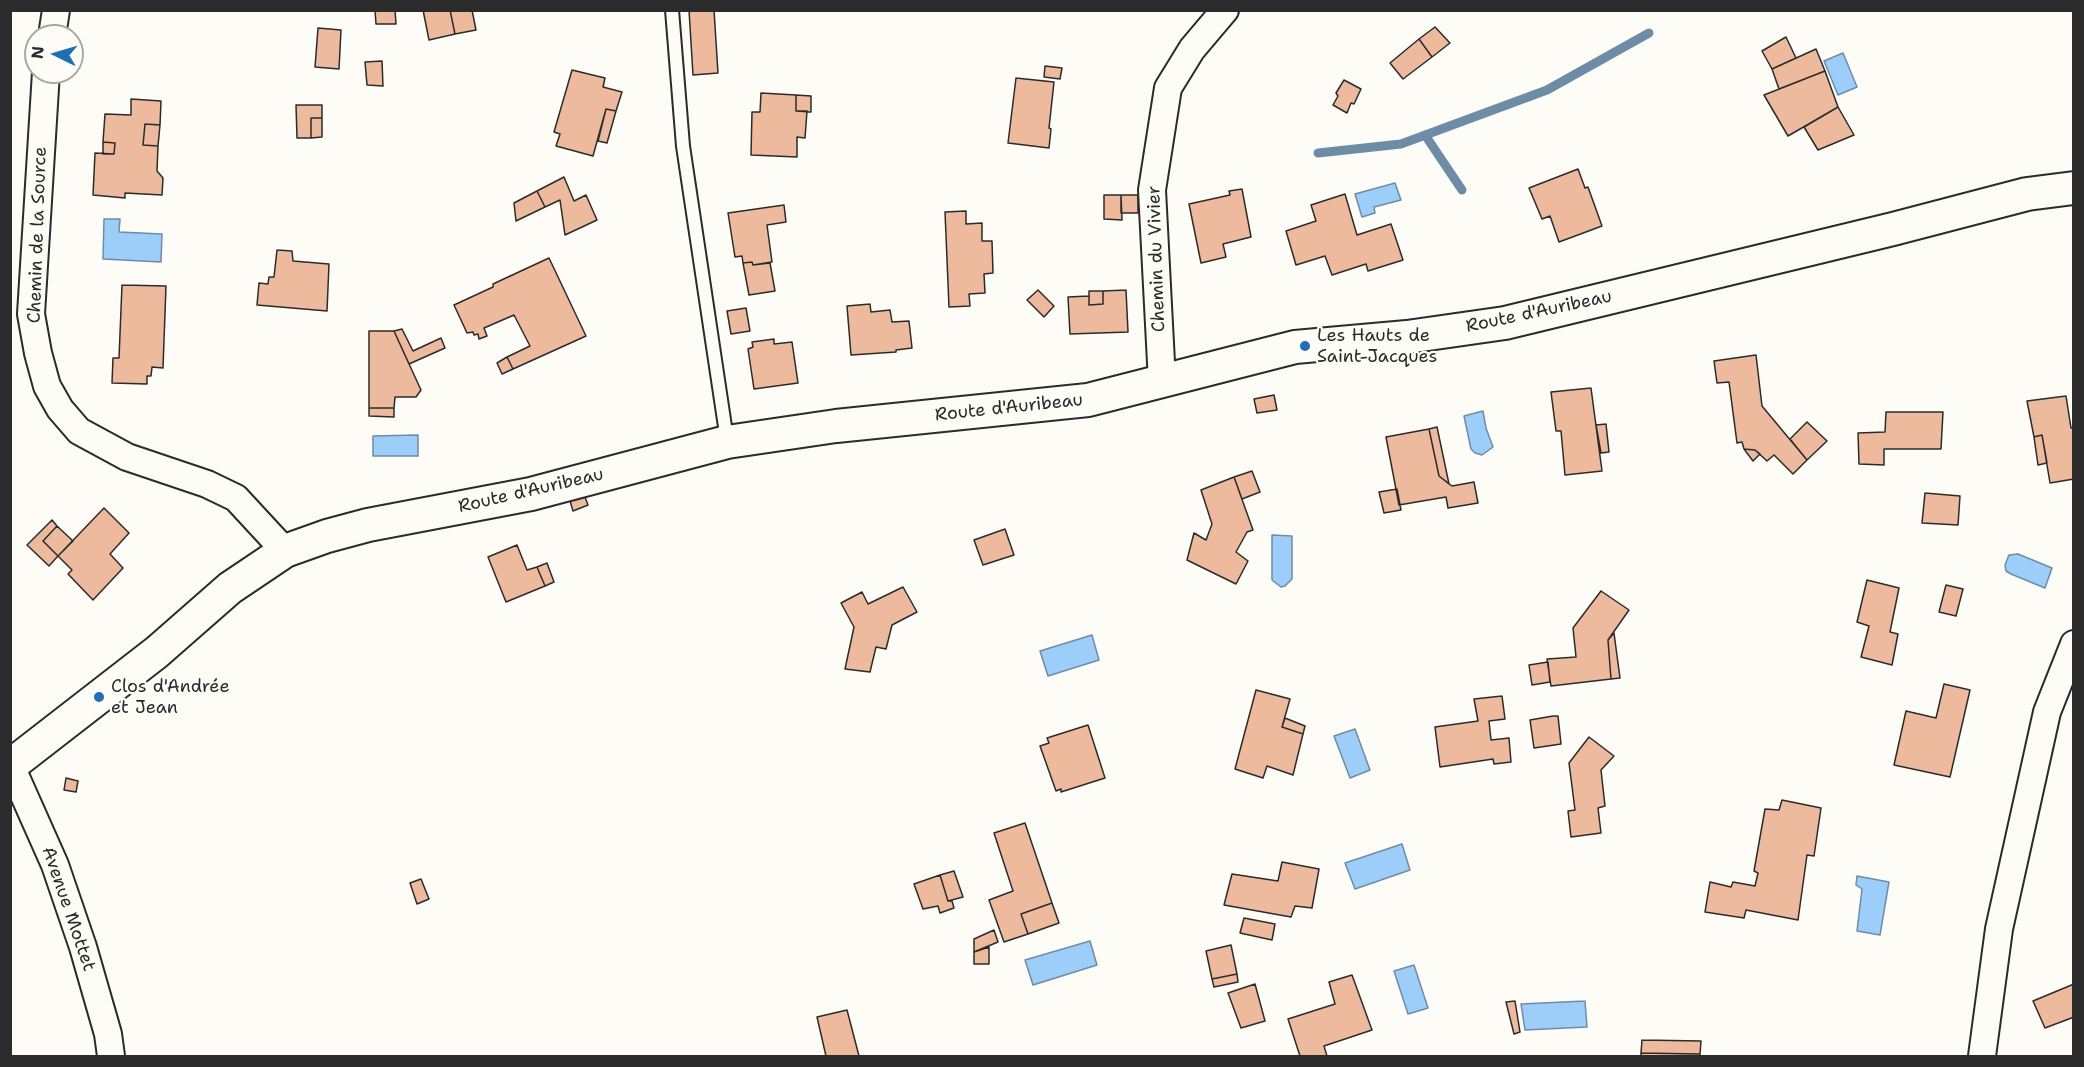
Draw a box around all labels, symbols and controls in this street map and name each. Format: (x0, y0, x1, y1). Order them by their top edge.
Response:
north arrow (24, 24, 84, 84)
text: N (27, 45, 49, 60)
street label: Chemin de la Source (24, 146, 52, 324)
street label: Chemin du Vivier (1144, 185, 1170, 333)
street label: Route d'Auribeau (1464, 286, 1614, 338)
place label: Les Hauts de Saint-Jacques (1317, 325, 1437, 368)
marker: Les Hauts de Saint-Jacques (1298, 339, 1312, 353)
street label: Route d'Auribeau (934, 389, 1084, 427)
street label: Route d'Auribeau (456, 464, 606, 518)
place label: Clos d'Andrée et Jean (111, 676, 230, 718)
marker: Clos d'Andrée et Jean (92, 690, 106, 704)
street label: Avenue Mottet (37, 844, 99, 974)

